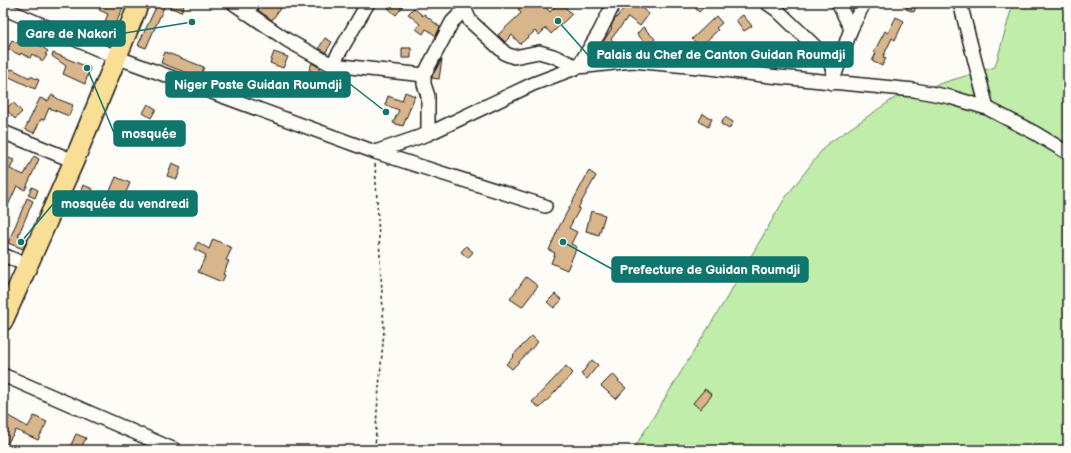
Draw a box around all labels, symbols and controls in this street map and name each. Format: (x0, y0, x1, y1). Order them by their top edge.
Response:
callout: Gare de Nakori (18, 21, 125, 46)
text: Gare de Nakori (25, 26, 117, 42)
callout: Palais du Chef de Canton Guidan Roumdji (588, 42, 853, 67)
text: Palais du Chef de Canton Guidan Roumdji (596, 47, 846, 63)
callout: Niger Poste Guidan Roumdji (166, 72, 350, 97)
text: Niger Poste Guidan Roumdji (174, 77, 342, 93)
callout: mosquée (114, 121, 185, 146)
text: mosquée (122, 126, 177, 142)
callout: mosquée du vendredi (53, 191, 197, 216)
text: mosquée du vendredi (61, 196, 189, 212)
callout: Prefecture de Guidan Roumdji (612, 257, 808, 282)
text: Prefecture de Guidan Roumdji (620, 262, 800, 278)

